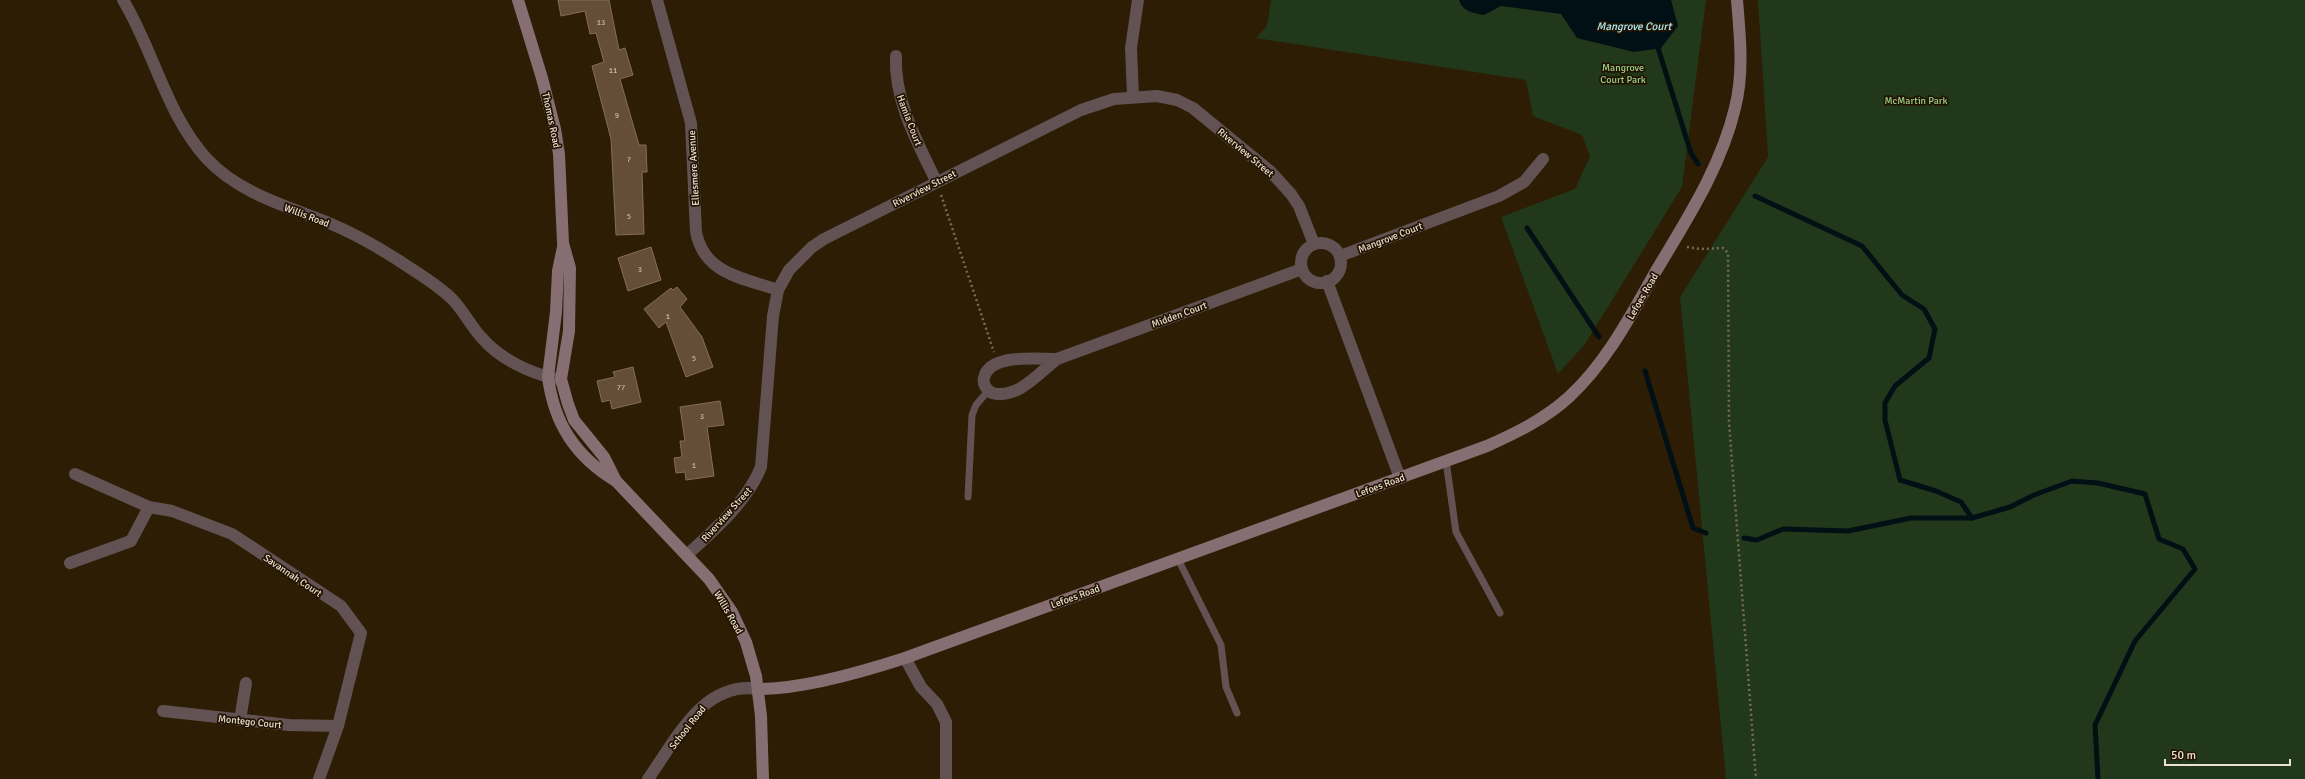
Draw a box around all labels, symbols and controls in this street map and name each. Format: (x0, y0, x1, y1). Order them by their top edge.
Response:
house number: 13 (597, 17, 605, 27)
water label: Mangrove Court (1597, 20, 1673, 33)
park label: Mangrove Court Park (1600, 62, 1646, 86)
house number: 11 (609, 65, 617, 75)
street label: Thomas Road (539, 91, 563, 149)
street label: Hamia Court (894, 93, 924, 148)
park label: McMartin Park (1885, 95, 1948, 107)
house number: 9 (615, 110, 619, 120)
street label: Riverview Street (1215, 126, 1276, 180)
street label: Ellesmere Avenue (686, 130, 702, 206)
house number: 7 (627, 154, 631, 164)
street label: Riverview Street (891, 168, 959, 210)
street label: Willis Road (282, 202, 331, 230)
house number: 5 (627, 211, 631, 221)
street label: Mangrove Court (1356, 220, 1425, 256)
house number: 3 (638, 264, 642, 274)
street label: Lefoes Road (1625, 271, 1661, 322)
street label: Midden Court (1150, 299, 1209, 331)
house number: 1 (666, 311, 670, 321)
house number: 5 (692, 353, 696, 363)
house number: 77 (617, 382, 625, 392)
house number: 3 (700, 411, 704, 421)
house number: 1 (692, 460, 696, 470)
street label: Lefoes Road (1354, 472, 1407, 500)
street label: Riverview Street (699, 484, 755, 545)
street label: Savannah Court (261, 552, 324, 600)
street label: Lefoes Road (1049, 583, 1102, 611)
street label: Willis Road (711, 589, 745, 636)
street label: School Road (667, 703, 709, 752)
street label: Montego Court (218, 713, 283, 731)
scale bar (2165, 741, 2290, 767)
text: 50 m (2171, 748, 2196, 763)

